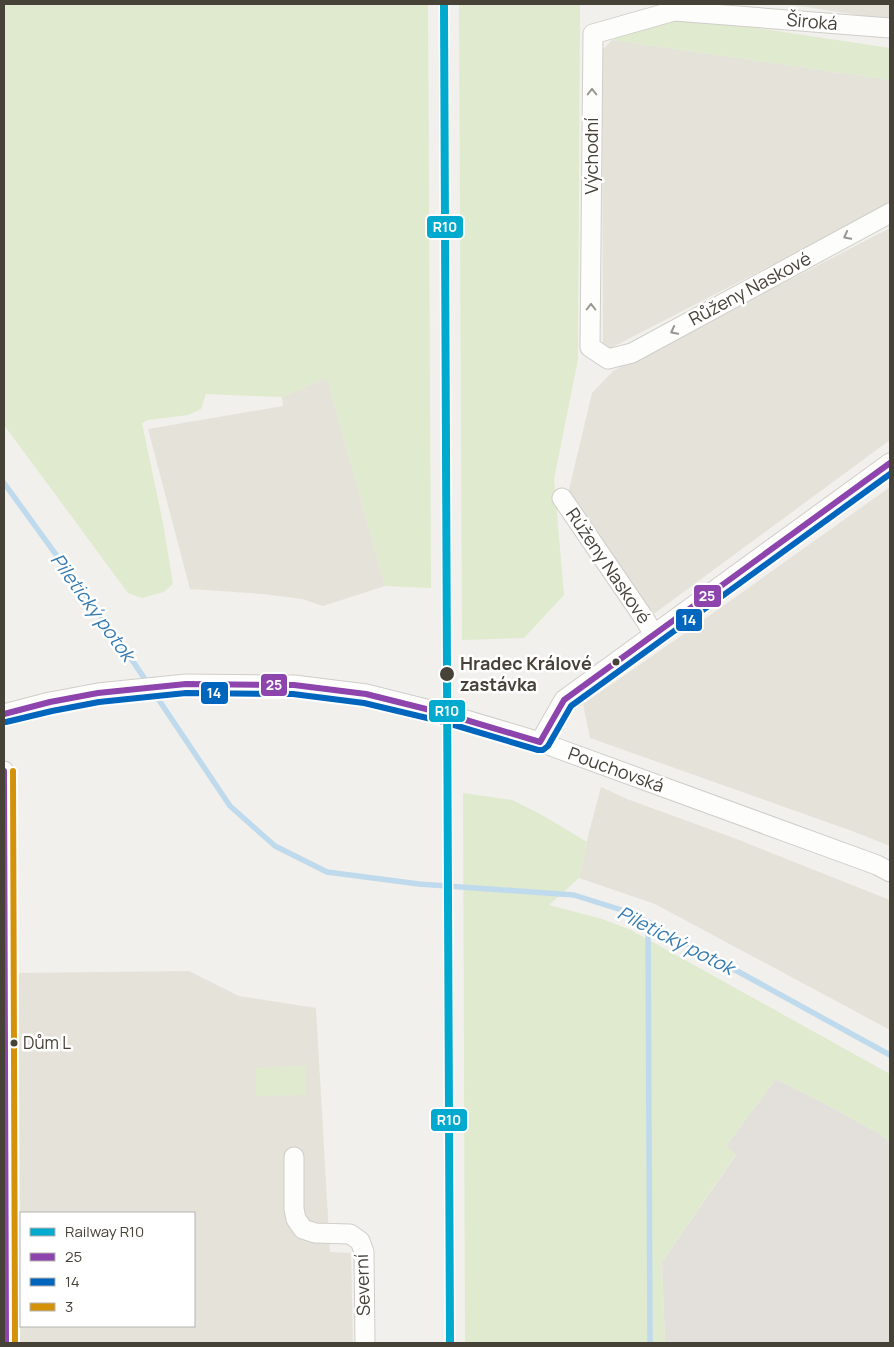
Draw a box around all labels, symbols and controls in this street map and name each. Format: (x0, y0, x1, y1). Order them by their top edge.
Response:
street label: Široká (786, 7, 839, 35)
one-way arrow (587, 88, 598, 96)
street label: Východní (579, 118, 603, 194)
line badge: R10 (426, 215, 464, 239)
text: R10 (433, 217, 457, 236)
one-way arrow (844, 230, 853, 240)
street label: Růženy Naskové (684, 246, 815, 330)
one-way arrow (586, 303, 596, 310)
one-way arrow (670, 324, 679, 334)
street label: Rúženy Naskové (561, 503, 657, 628)
water label: Piletický potok (45, 548, 143, 668)
line badge: 25 (693, 584, 722, 608)
text: 25 (699, 586, 715, 605)
line badge: 14 (675, 608, 703, 632)
text: 14 (682, 610, 696, 629)
place label: Hradec Králové zastávka (460, 651, 592, 696)
unlabelled marker (611, 657, 621, 667)
marker: Hradec Králové zastávka (438, 665, 456, 683)
line badge: 25 (260, 673, 288, 697)
text: 25 (266, 675, 282, 694)
line badge: 14 (200, 681, 229, 705)
text: 14 (207, 683, 221, 702)
line badge: R10 (428, 699, 466, 723)
text: R10 (435, 701, 459, 720)
street label: Pouchovská (565, 741, 668, 797)
water label: Piletický potok (613, 899, 741, 982)
place label: Dům L (23, 1031, 71, 1054)
marker: Dům L (9, 1038, 19, 1048)
line badge: R10 (430, 1108, 468, 1132)
text: R10 (437, 1110, 461, 1129)
legend (20, 1212, 195, 1327)
text: Railway R10 (65, 1221, 144, 1242)
text: 25 (65, 1246, 82, 1267)
street label: Severní (349, 1254, 375, 1316)
text: 14 (65, 1271, 80, 1292)
text: 3 (65, 1296, 73, 1317)

